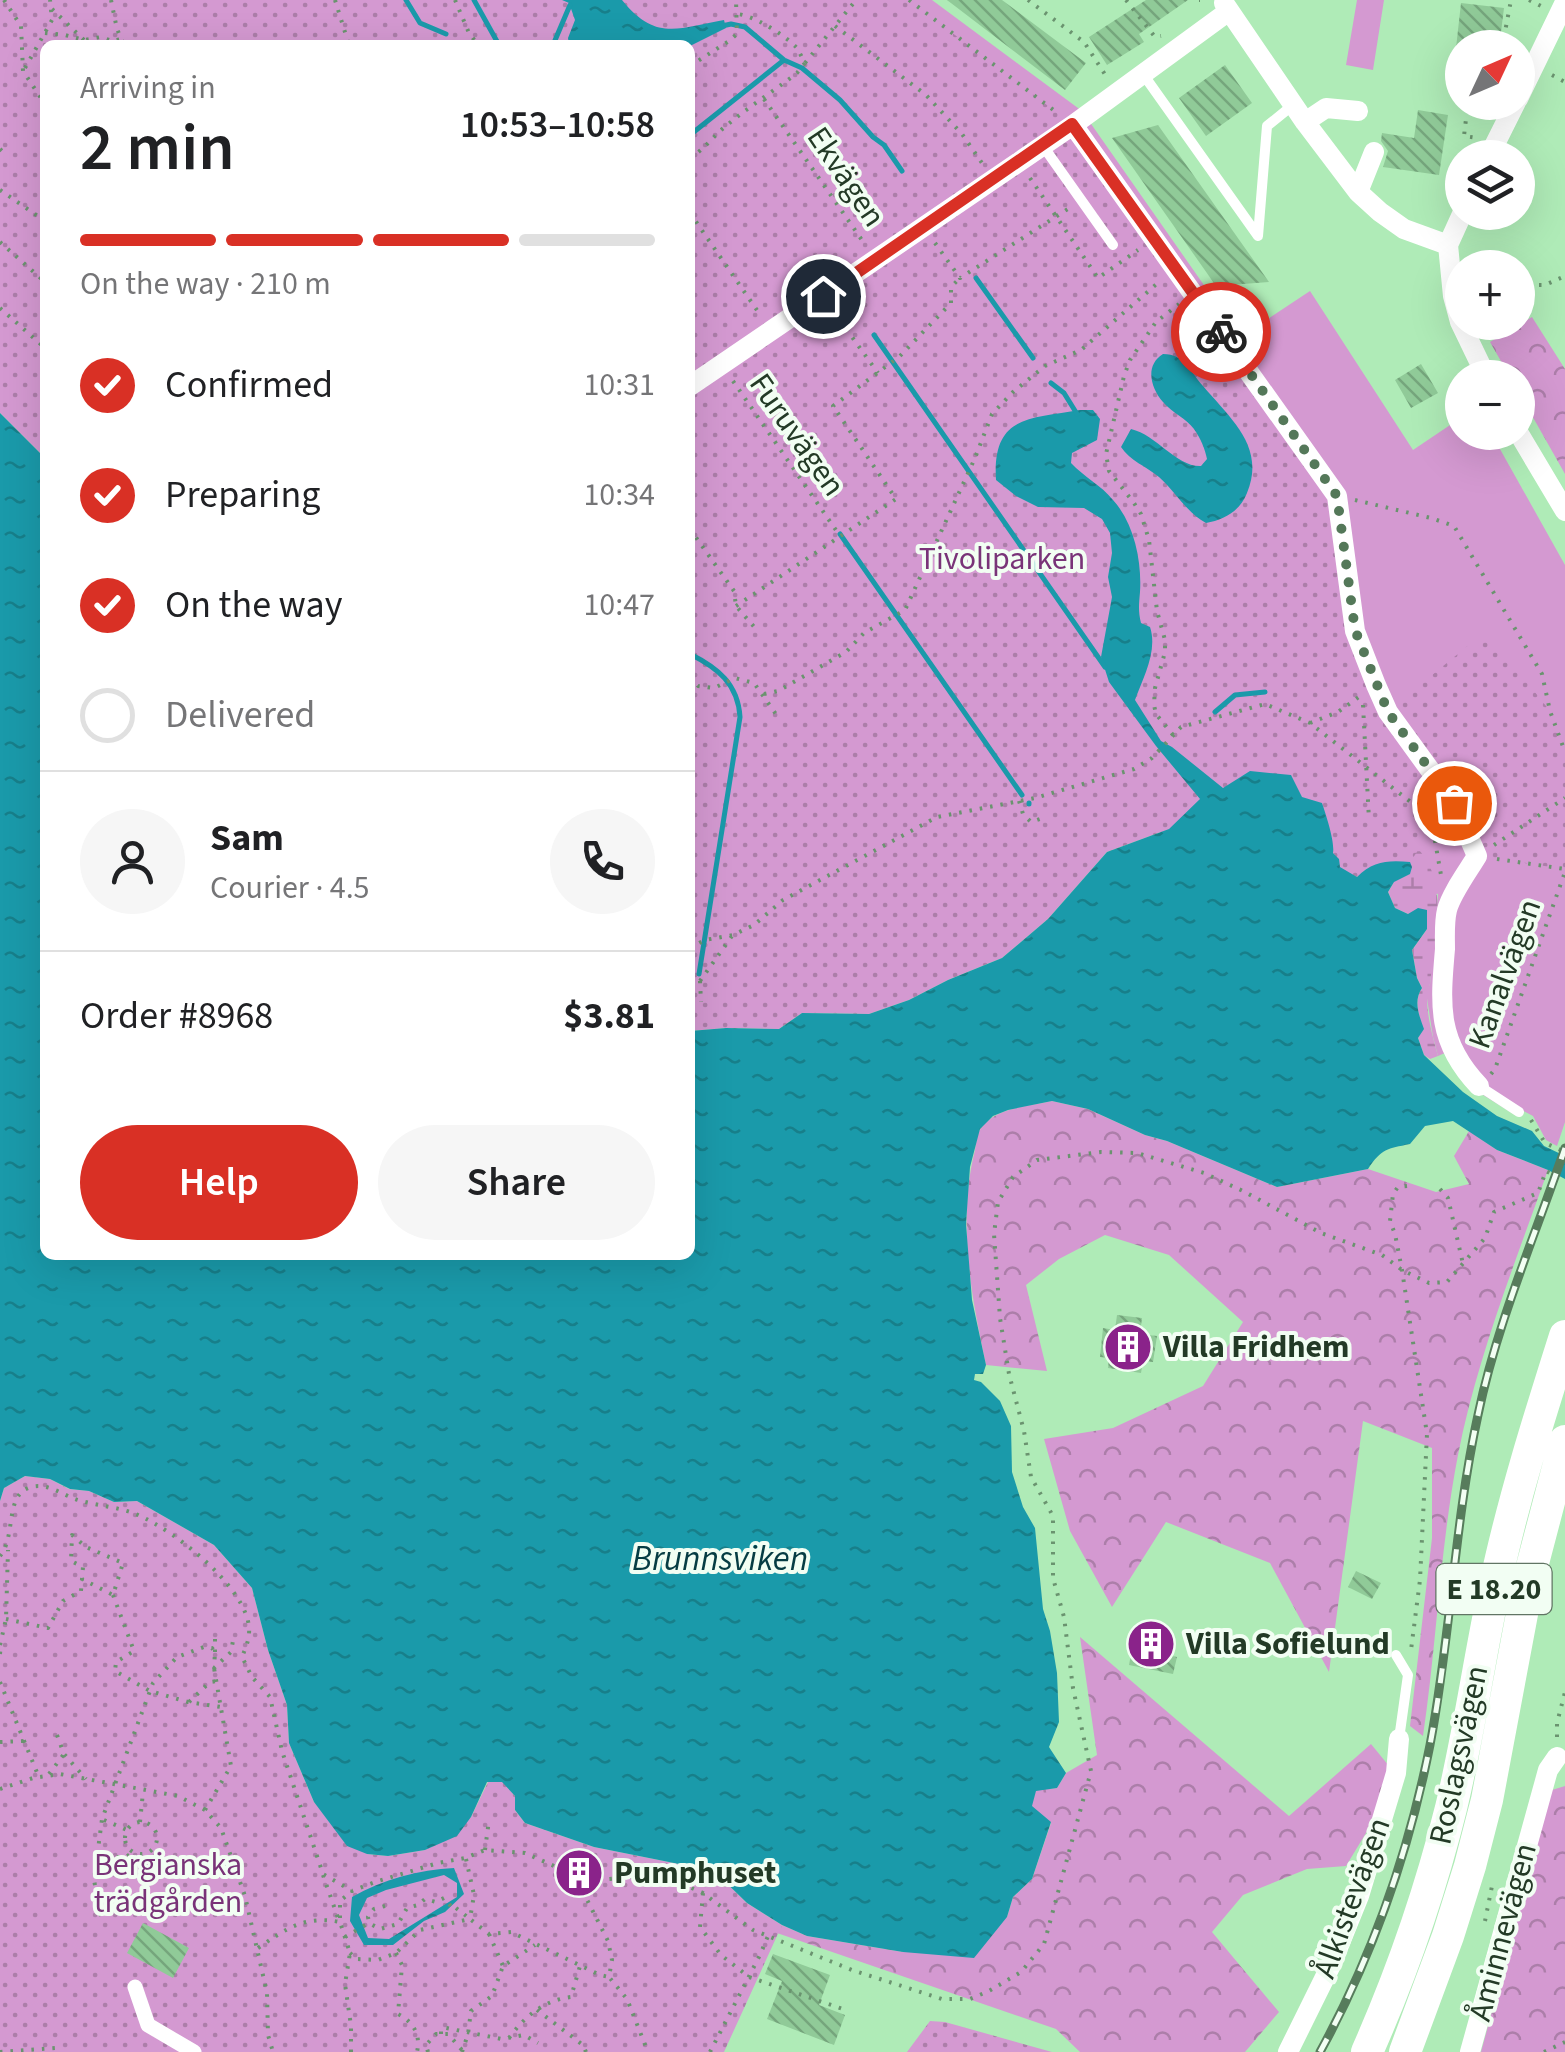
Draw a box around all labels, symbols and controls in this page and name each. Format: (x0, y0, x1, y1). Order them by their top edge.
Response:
north arrow (1445, 30, 1535, 120)
map controls (1445, 30, 1535, 450)
text: Arriving in (80, 65, 216, 111)
text: 10:53–10:58 (460, 98, 655, 152)
text: 2 min (80, 102, 235, 195)
street label: Ekvägen (796, 118, 896, 236)
button: layers (1445, 140, 1535, 230)
button: + (1445, 250, 1535, 340)
pin (781, 254, 866, 339)
text: On the way · 210 m (80, 261, 331, 307)
icon: home (796, 269, 851, 324)
courier (1171, 282, 1271, 382)
icon: bike (1194, 305, 1249, 360)
icon: check (80, 358, 135, 413)
text: Confirmed (165, 358, 333, 412)
button: − (1445, 360, 1535, 450)
text: 10:31 (583, 362, 655, 408)
street label: Furuvägen (738, 364, 856, 506)
icon: check (80, 468, 135, 523)
text: Preparing (165, 468, 320, 522)
text: 10:34 (583, 472, 655, 518)
park label: Tivoliparken (919, 536, 1085, 582)
icon: check (80, 578, 135, 633)
text: On the way (165, 578, 342, 632)
text: 10:47 (583, 582, 655, 628)
text: Delivered (165, 688, 315, 742)
pin (1412, 761, 1497, 846)
icon: bag (1427, 776, 1482, 831)
button: person (80, 809, 185, 914)
button: phone (550, 809, 655, 914)
text: Sam (210, 811, 284, 865)
text: Courier · 4.5 (210, 865, 370, 911)
street label: Kanalvägen (1457, 893, 1553, 1055)
text: Order #8968 (80, 989, 273, 1043)
text: $3.81 (563, 989, 655, 1043)
button: Help (80, 1125, 358, 1240)
button: Share (378, 1125, 655, 1240)
building icon: Villa Fridhem (1102, 1321, 1154, 1373)
place label: Villa Fridhem (1162, 1324, 1350, 1370)
water label: Brunnsviken (632, 1534, 808, 1584)
road number: E 18.20 (1436, 1564, 1552, 1614)
building icon: Villa Sofielund (1125, 1618, 1177, 1670)
place label: Villa Sofielund (1185, 1621, 1390, 1667)
street label: Roslagsvägen (1418, 1661, 1500, 1849)
street label: Ålkistevägen (1302, 1811, 1402, 1985)
street label: Åminnevägen (1457, 1838, 1549, 2026)
park label: Bergianska trädgården (94, 1842, 242, 1925)
building icon: Pumphuset (553, 1847, 605, 1899)
place label: Pumphuset (614, 1850, 776, 1896)

